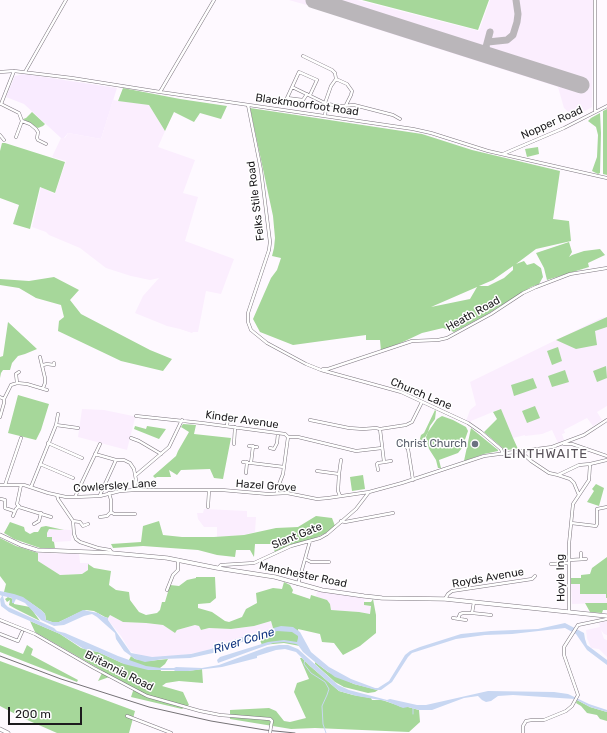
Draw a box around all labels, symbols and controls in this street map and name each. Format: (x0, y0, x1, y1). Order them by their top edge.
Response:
street label: Blackmoorfoot Road (254, 91, 360, 119)
street label: Nopper Road (519, 104, 585, 142)
street label: Felks Stile Road (245, 160, 267, 242)
street label: Heath Road (444, 294, 502, 334)
street label: Church Lane (388, 375, 454, 413)
street label: Kinder Avenue (204, 408, 280, 432)
place label: Christ Church (396, 437, 467, 451)
marker: Christ Church (470, 439, 480, 449)
district label: LINTHWAITE (504, 446, 588, 462)
street label: Cowlersley Lane (73, 477, 157, 495)
street label: Hazel Grove (235, 477, 297, 495)
street label: Slant Gate (270, 520, 324, 552)
street label: Hoyle Ing (554, 554, 568, 602)
street label: Manchester Road (258, 559, 348, 591)
street label: Royds Avenue (451, 565, 525, 591)
water label: River Colne (212, 625, 276, 657)
street label: Britannia Road (82, 648, 156, 694)
scale bar (10, 699, 84, 725)
text: 200 m (15, 707, 51, 721)

